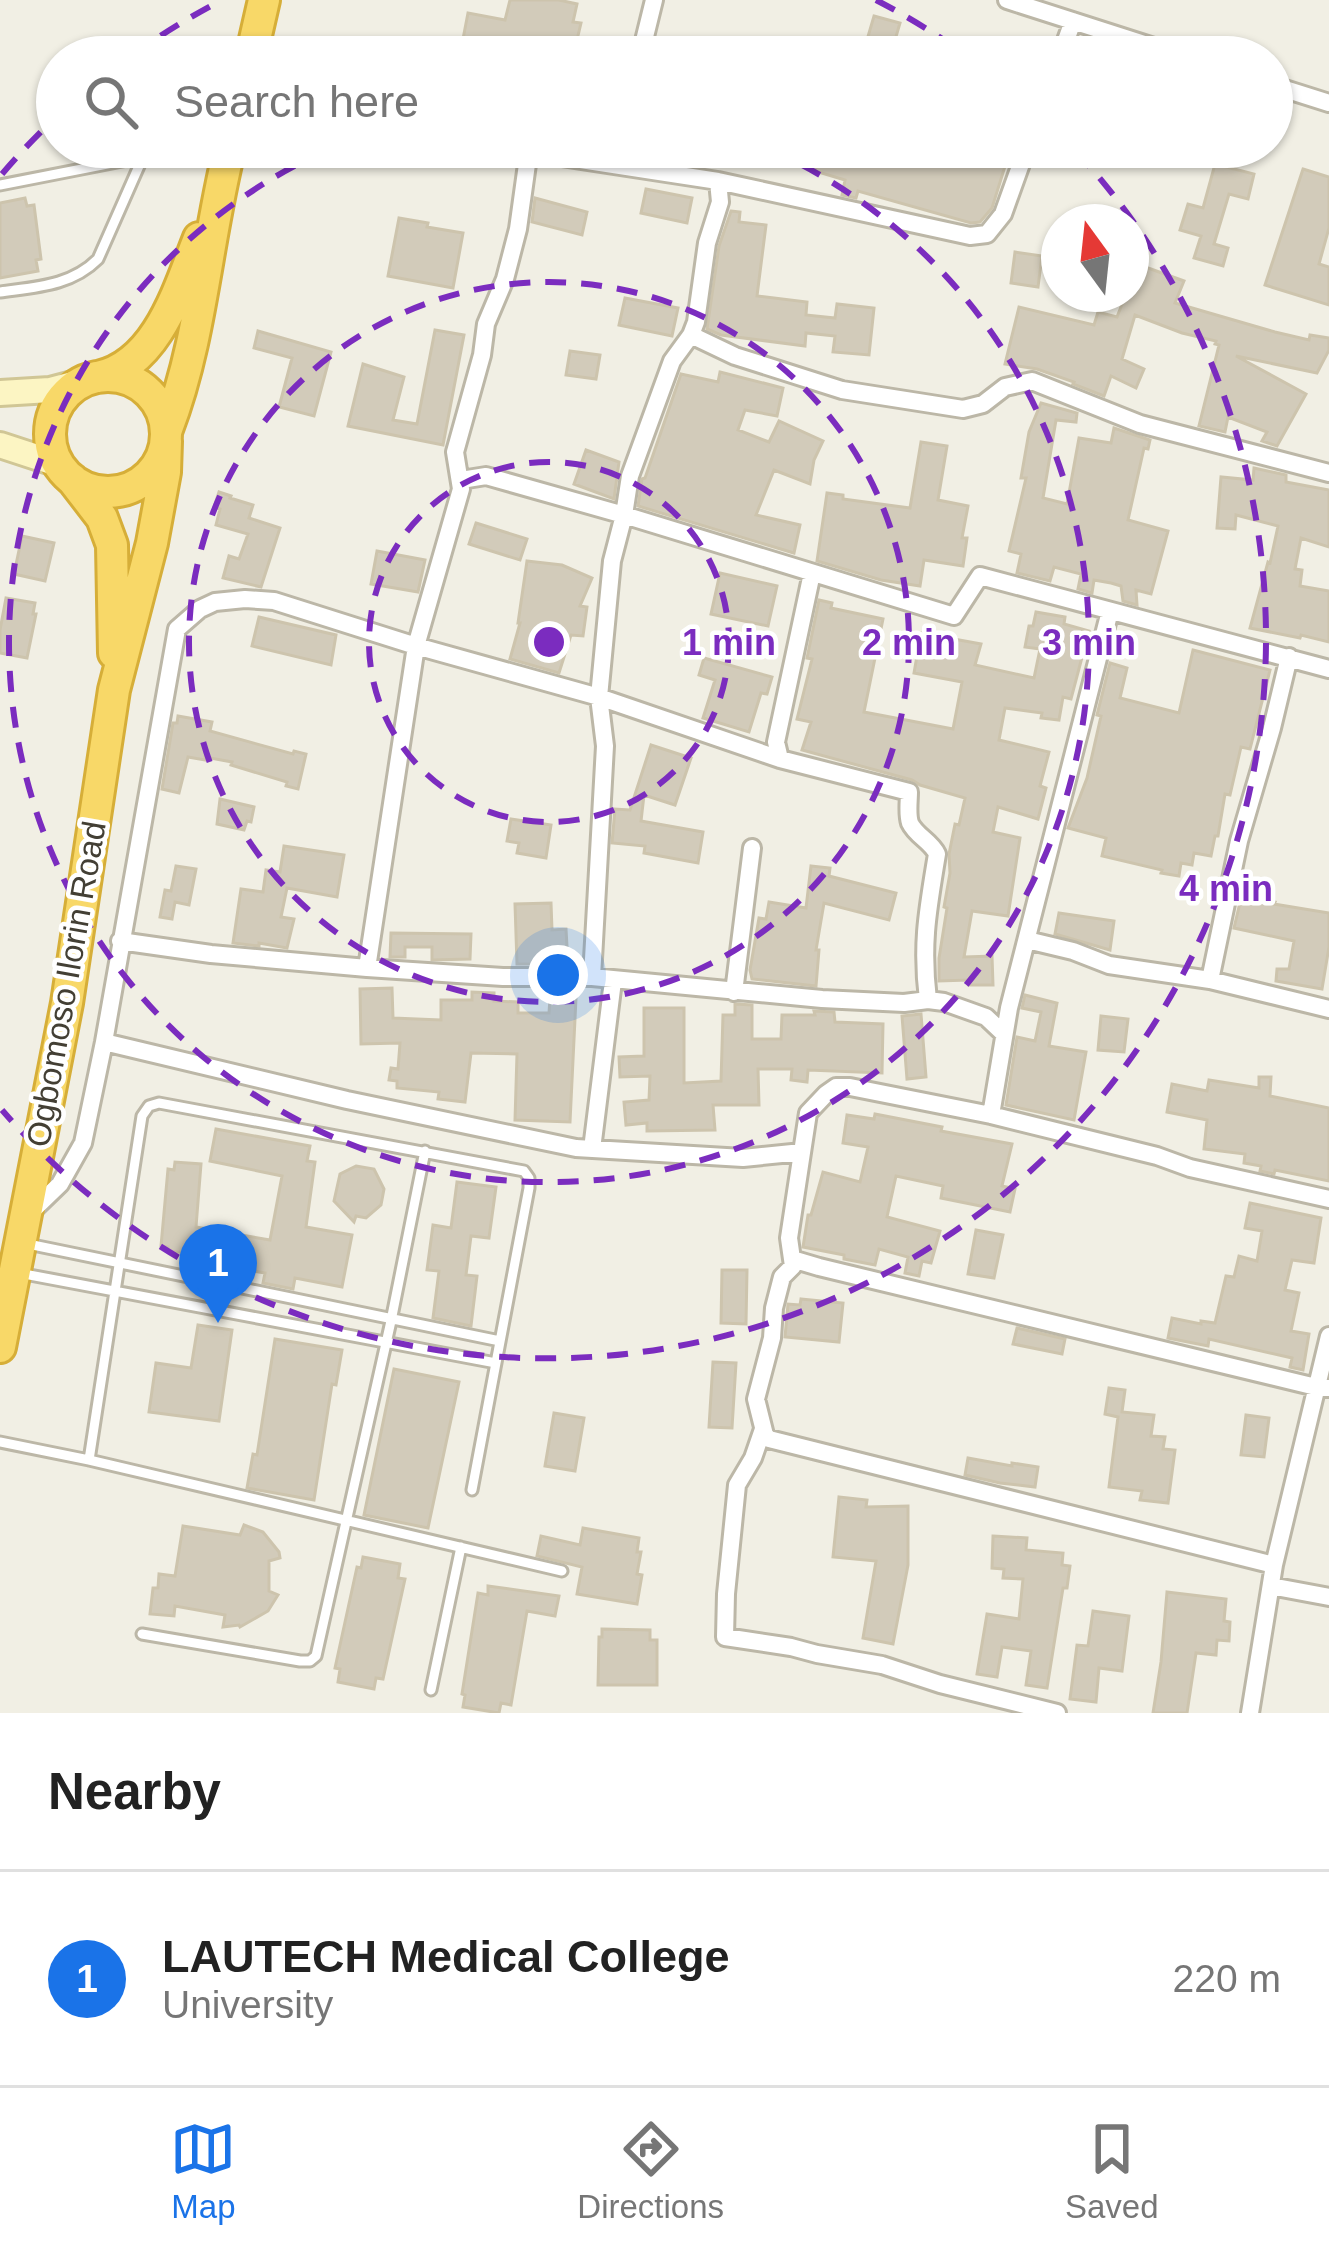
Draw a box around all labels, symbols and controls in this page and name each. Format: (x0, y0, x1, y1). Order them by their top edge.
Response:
search box (36, 36, 1293, 168)
icon: search (78, 69, 144, 135)
text: Search here (174, 76, 419, 127)
north arrow (1041, 204, 1149, 312)
centre of rings (528, 621, 570, 663)
text: 1 min (682, 622, 776, 663)
text: 2 min (862, 622, 956, 663)
text: 3 min (1042, 622, 1136, 663)
street label: Ogbomoso Ilorin Road (19, 818, 113, 1150)
text: 4 min (1179, 868, 1273, 909)
your location (528, 945, 588, 1005)
pin: 1 (179, 1224, 257, 1323)
text: Nearby (48, 1763, 221, 1820)
text: LAUTECH Medical College (162, 1931, 730, 1982)
text: 1 (76, 1957, 98, 2000)
text: 220 m (1173, 1957, 1281, 2000)
text: University (162, 1983, 333, 2026)
tab: Map (170, 2116, 236, 2226)
tab: Directions (577, 2116, 724, 2226)
tab: Saved (1065, 2116, 1159, 2226)

